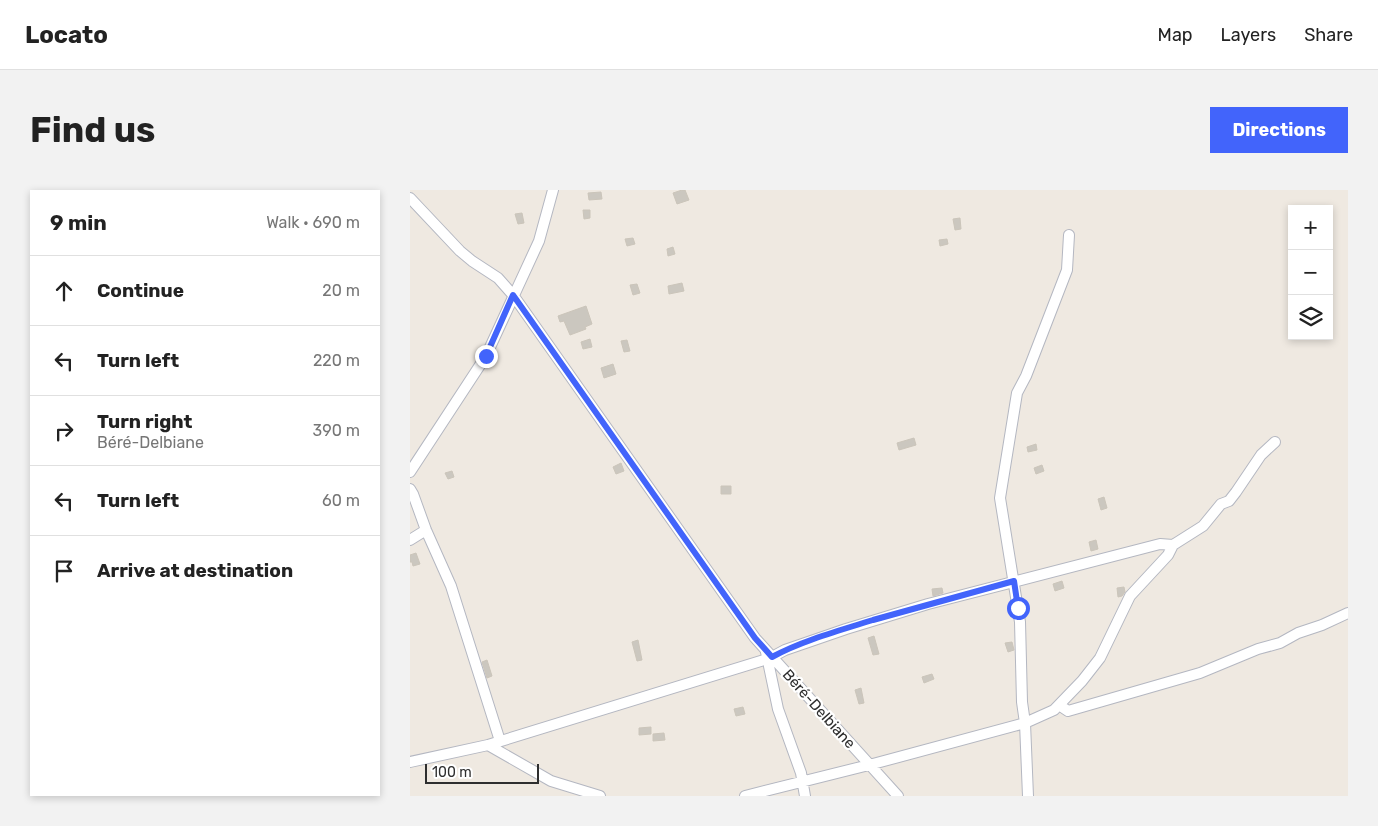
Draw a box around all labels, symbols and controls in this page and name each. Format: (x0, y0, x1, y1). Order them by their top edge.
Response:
text: Locato (25, 21, 108, 49)
text: Map (1158, 24, 1193, 46)
text: Layers (1221, 24, 1276, 46)
text: Share (1304, 24, 1353, 46)
button: Directions (1210, 107, 1348, 153)
text: Find us (30, 109, 155, 151)
map controls (1288, 205, 1333, 340)
button: + (1288, 205, 1333, 250)
text: 9 min (50, 210, 107, 235)
text: Walk · 690 m (266, 213, 360, 232)
button: − (1288, 250, 1333, 295)
icon: ahead (50, 277, 78, 305)
text: Continue (97, 279, 184, 302)
text: 20 m (322, 281, 360, 300)
button: layers (1288, 295, 1333, 340)
route end (475, 345, 498, 368)
icon: left (50, 347, 78, 375)
text: Turn left (97, 349, 179, 372)
text: 220 m (313, 351, 360, 370)
text: Turn right (97, 410, 192, 433)
icon: right (50, 417, 78, 445)
text: 390 m (313, 421, 360, 440)
text: Béré-Delbiane (97, 433, 204, 452)
icon: left (50, 487, 78, 515)
text: Turn left (97, 489, 179, 512)
text: 60 m (322, 491, 360, 510)
icon: arrive (50, 557, 78, 585)
text: Arrive at destination (97, 559, 293, 582)
route start (1007, 597, 1030, 620)
street label: Béré-Delbiane (779, 666, 859, 752)
scale bar (425, 761, 539, 784)
text: 100 m (432, 764, 472, 781)

